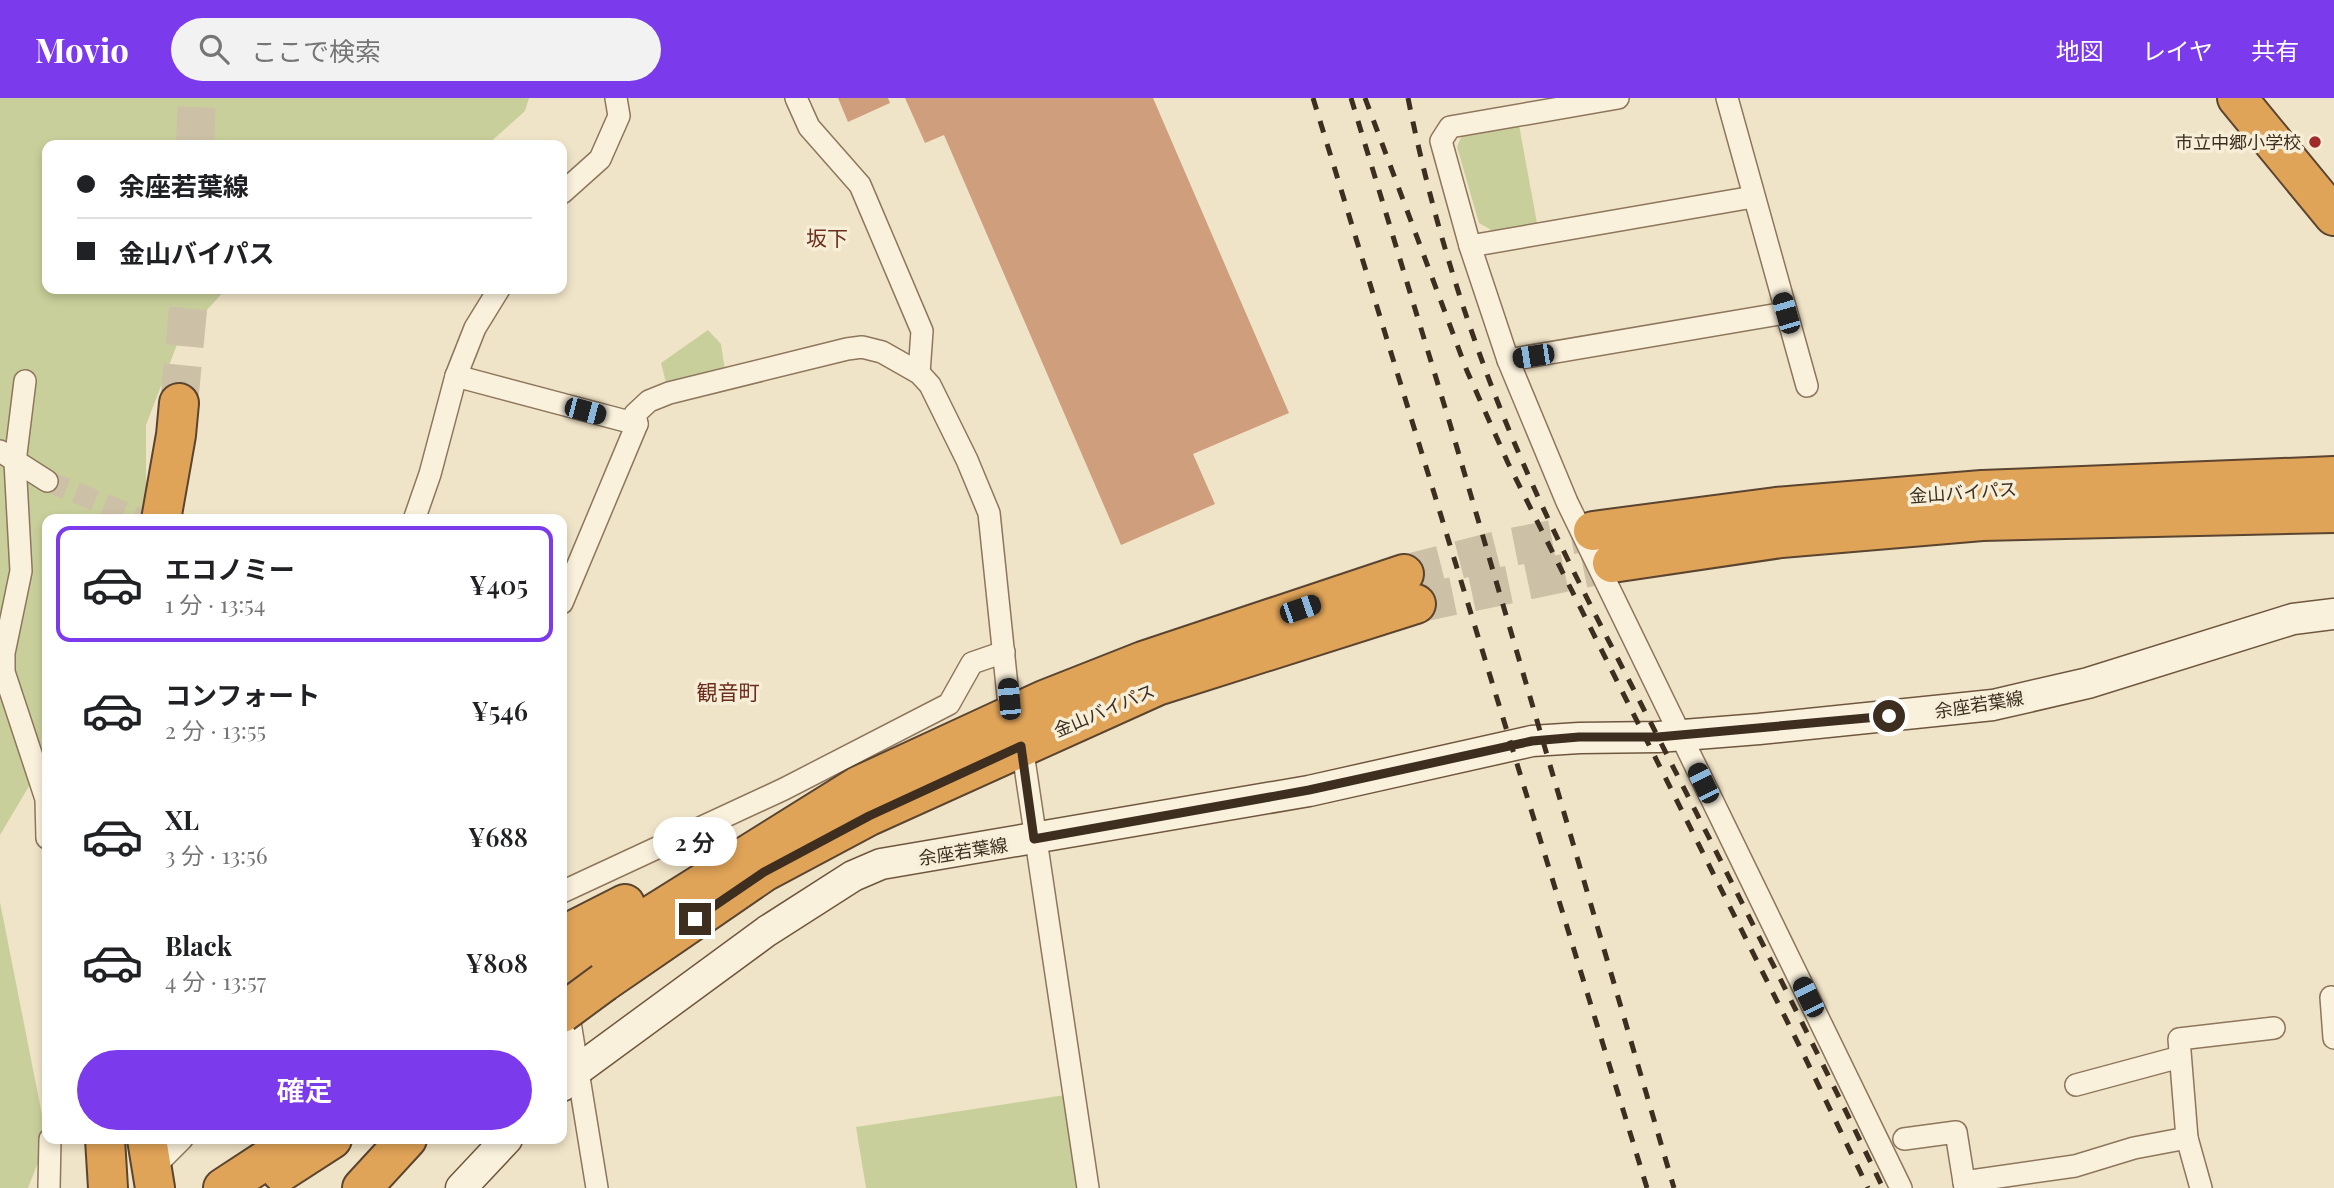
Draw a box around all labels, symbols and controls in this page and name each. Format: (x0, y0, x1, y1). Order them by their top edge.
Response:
search box (171, 18, 661, 81)
text: Movio (35, 27, 129, 71)
icon: search (195, 30, 233, 68)
text: ここで検索 (251, 33, 381, 68)
text: 地図 (2056, 34, 2104, 66)
text: レイヤ (2142, 34, 2213, 66)
text: 共有 (2251, 34, 2299, 66)
place label: 市立中郷小学校 (2175, 130, 2301, 154)
marker: 市立中郷小学校 (2307, 134, 2323, 150)
text: 余座若葉線 (119, 168, 249, 203)
district label: 坂下 (806, 223, 848, 251)
text: 金山バイパス (119, 235, 274, 270)
car (1771, 290, 1802, 336)
car (1511, 342, 1556, 370)
car (562, 395, 609, 427)
street label: 金山バイパス (1908, 476, 2018, 508)
text: エコノミー (165, 551, 295, 586)
icon: car (81, 553, 144, 616)
text: ¥405 (469, 567, 528, 602)
text: 1 分 · 13:54 (165, 588, 265, 619)
car (1277, 592, 1324, 626)
text: コンフォート (165, 677, 320, 712)
district label: 観音町 (697, 677, 760, 705)
car (997, 677, 1022, 721)
street label: 金山バイパス (1050, 678, 1158, 742)
icon: car (81, 679, 144, 742)
street label: 余座若葉線 (1933, 685, 2025, 723)
text: ¥546 (471, 693, 528, 728)
route start (1873, 700, 1905, 732)
text: 2 分 · 13:55 (165, 714, 266, 745)
car (1685, 760, 1722, 806)
text: XL (165, 802, 199, 837)
icon: car (81, 805, 144, 868)
callout: 2 分 (653, 818, 737, 866)
text: ¥688 (468, 819, 528, 854)
text: 2 分 (675, 826, 715, 857)
street label: 余座若葉線 (917, 832, 1009, 870)
text: 3 分 · 13:56 (165, 839, 268, 870)
route end (679, 903, 711, 935)
text: Black (165, 928, 232, 963)
icon: car (81, 931, 144, 994)
text: ¥808 (466, 945, 528, 980)
text: 4 分 · 13:57 (165, 965, 266, 996)
car (1790, 974, 1827, 1020)
button: 確定 (77, 1050, 532, 1130)

